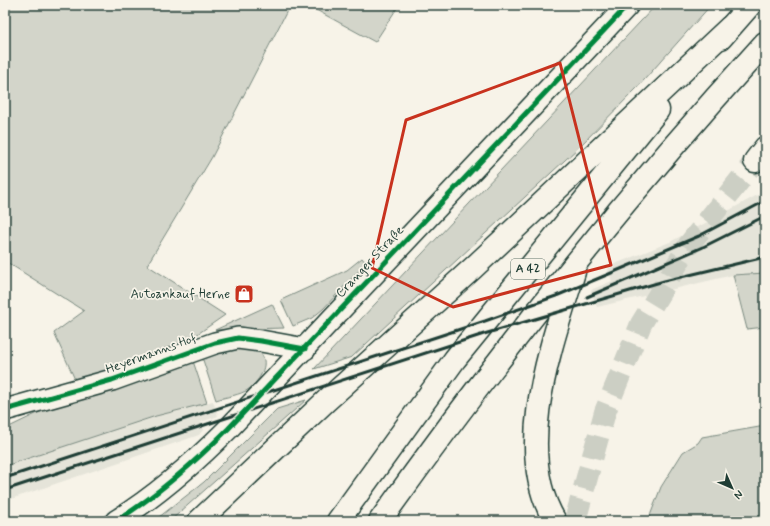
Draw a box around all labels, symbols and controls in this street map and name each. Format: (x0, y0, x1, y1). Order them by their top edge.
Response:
street label: Cranger Straße (332, 222, 408, 302)
road number: A 42 (511, 259, 545, 279)
shop icon: Autoankauf Herne (233, 283, 255, 305)
place label: Autoankauf Herne (131, 286, 230, 303)
street label: Heyermanns Hof (103, 330, 199, 378)
north arrow (712, 468, 752, 508)
text: N (731, 487, 746, 502)

